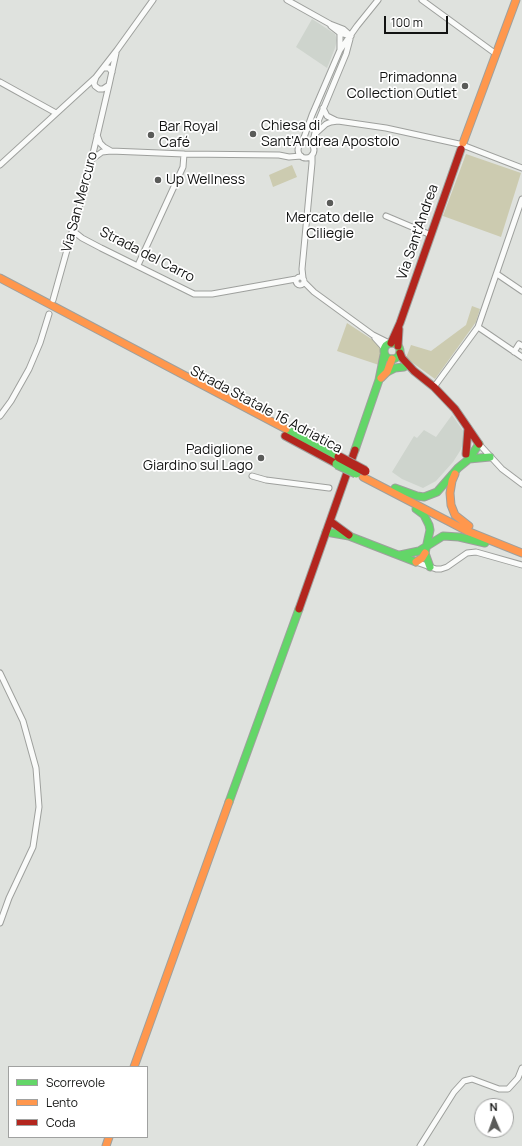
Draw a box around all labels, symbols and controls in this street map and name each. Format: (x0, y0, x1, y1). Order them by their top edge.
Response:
scale bar (386, 8, 450, 34)
text: 100 m (391, 14, 423, 31)
place label: Primadonna Collection Outlet (347, 70, 457, 102)
marker: Primadonna Collection Outlet (460, 81, 470, 91)
place label: Chiesa di Sant'Andrea Apostolo (261, 118, 399, 150)
place label: Bar Royal Café (159, 119, 218, 152)
marker: Chiesa di Sant'Andrea Apostolo (248, 129, 258, 139)
marker: Bar Royal Café (146, 130, 156, 140)
street label: Via San Mercuro (58, 150, 102, 254)
place label: Up Wellness (166, 172, 245, 188)
marker: Up Wellness (153, 175, 163, 185)
street label: Via Sant'Andrea (394, 182, 442, 282)
marker: Mercato delle Ciliegie (325, 198, 335, 208)
place label: Mercato delle Ciliegie (286, 210, 374, 242)
street label: Strada del Carro (97, 224, 197, 286)
street label: Strada Statale 16 Adriatica (187, 363, 345, 457)
place label: Padiglione Giardino sul Lago (143, 442, 253, 474)
marker: Padiglione Giardino sul Lago (256, 453, 266, 463)
legend (8, 1066, 148, 1138)
text: Scorrevole (46, 1074, 105, 1091)
text: Lento (46, 1094, 78, 1111)
north arrow (474, 1098, 514, 1138)
text: N (489, 1099, 498, 1114)
text: Coda (46, 1114, 75, 1131)

